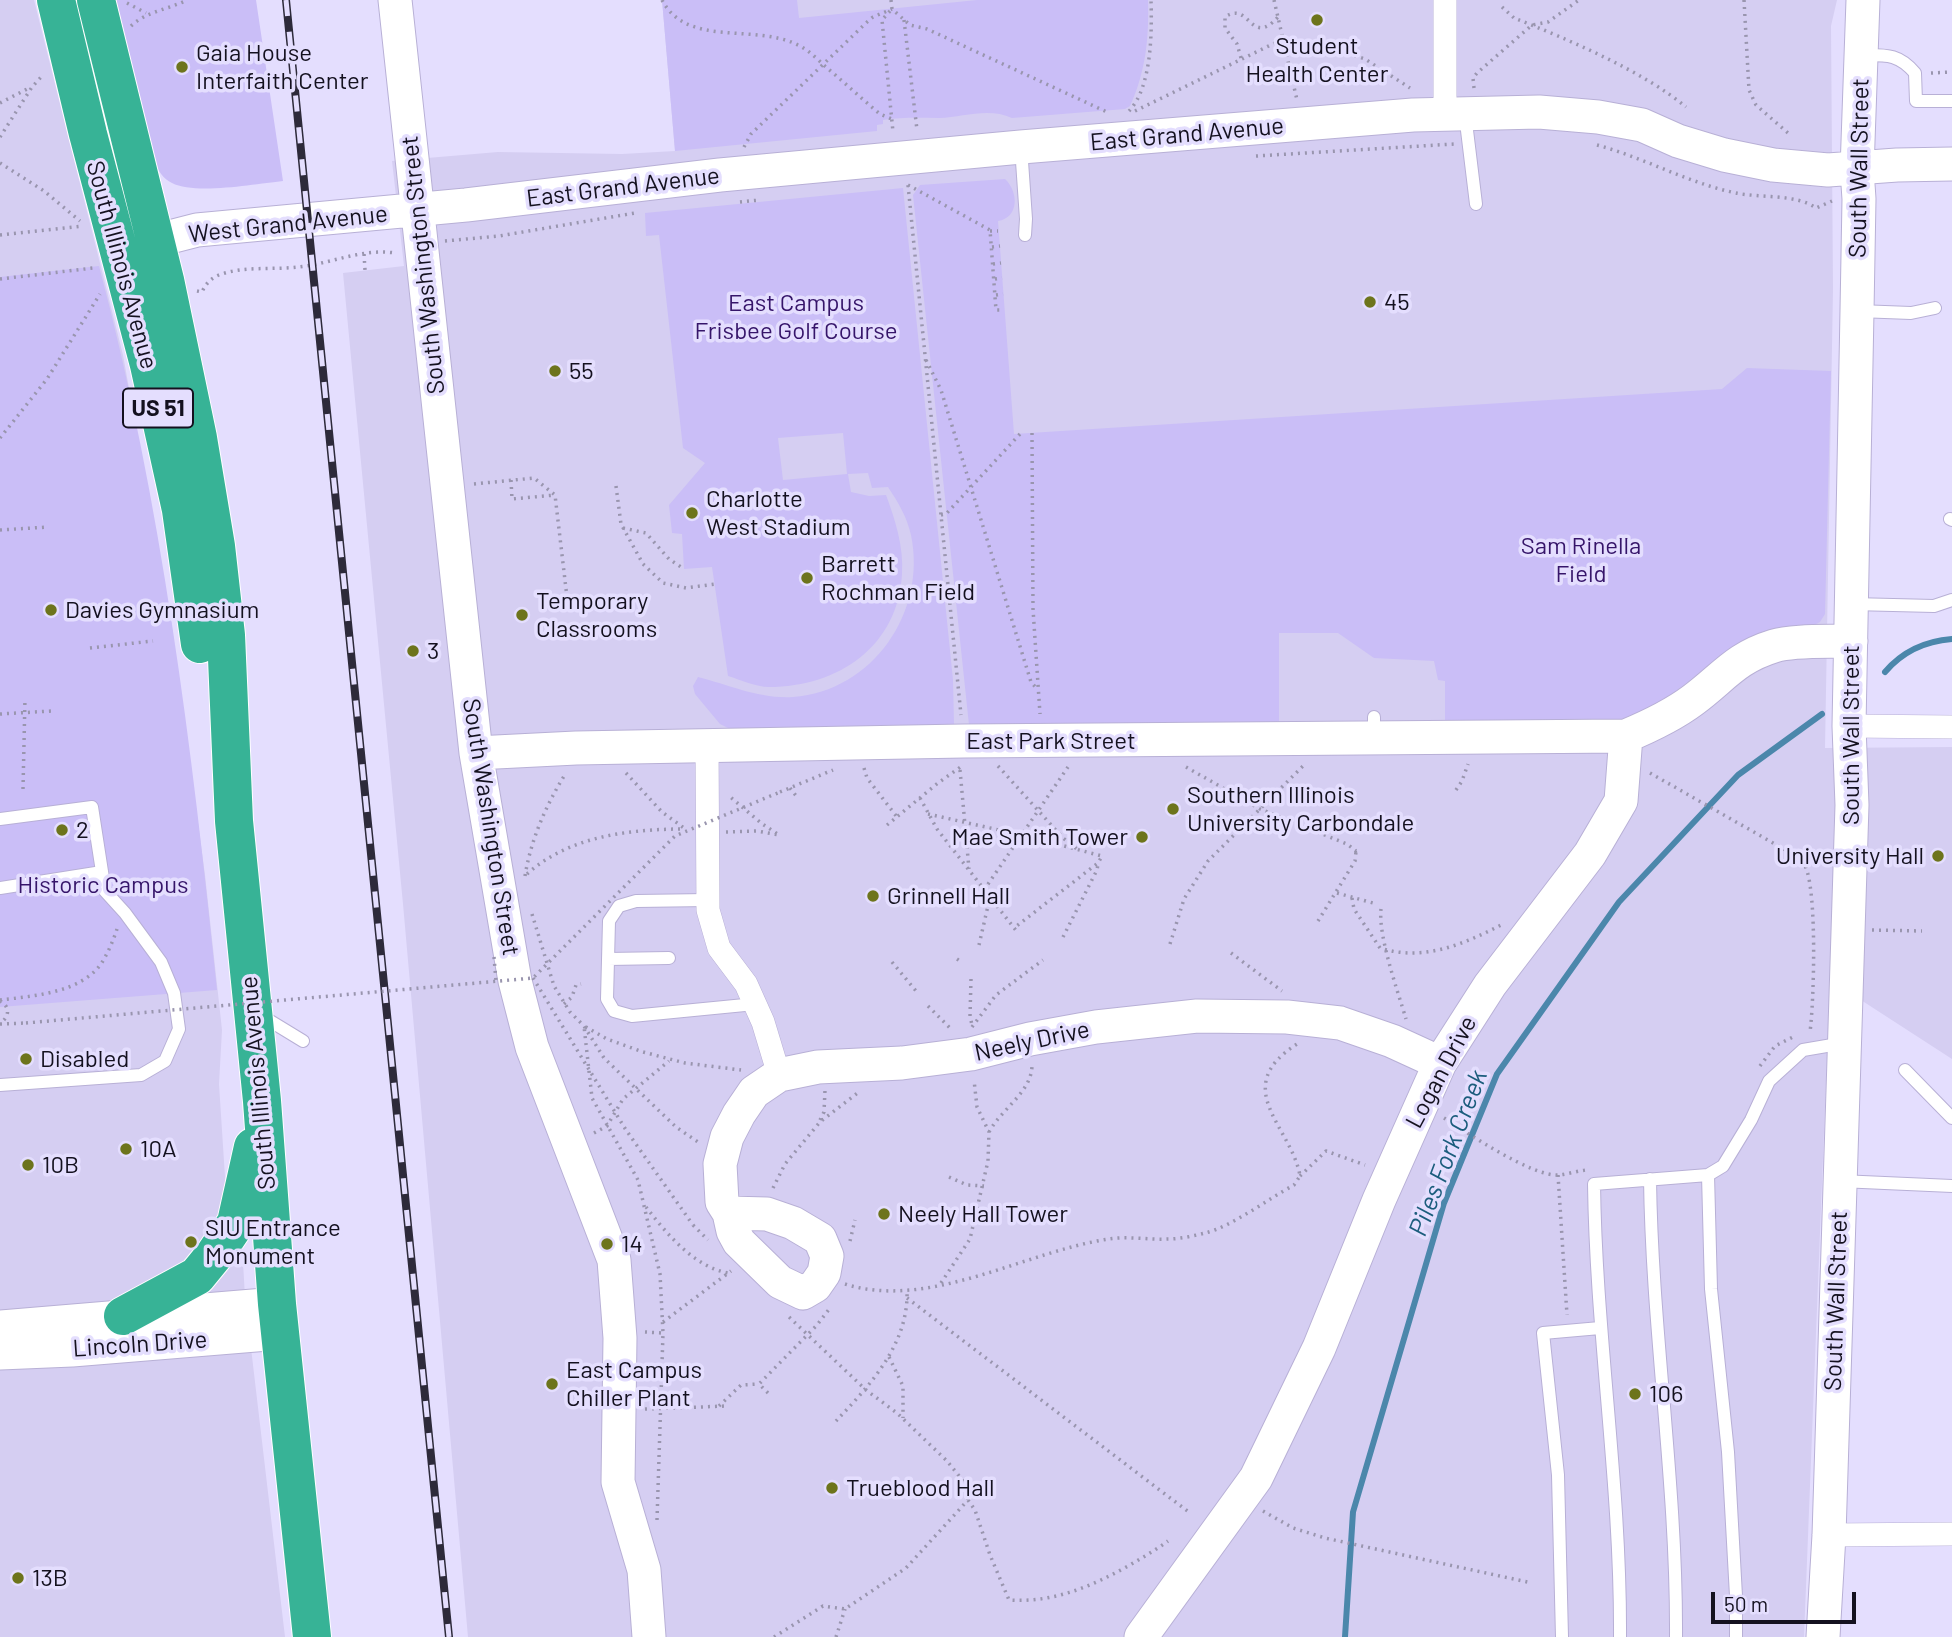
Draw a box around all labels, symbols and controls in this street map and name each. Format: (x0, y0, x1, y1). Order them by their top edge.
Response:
marker: Student Health Center (1309, 12, 1325, 28)
place label: Student Health Center (1246, 32, 1388, 88)
place label: Gaia House Interfaith Center (196, 39, 369, 95)
marker: Gaia House Interfaith Center (174, 59, 190, 75)
street label: South Wall Street (1843, 78, 1875, 258)
street label: East Grand Avenue (1089, 111, 1285, 157)
street label: South Washington Street (395, 134, 451, 396)
street label: South Illinois Avenue (80, 158, 164, 372)
street label: East Grand Avenue (525, 161, 721, 213)
street label: West Grand Avenue (187, 199, 389, 249)
place label: 45 (1384, 288, 1410, 316)
park label: East Campus Frisbee Golf Course (694, 289, 898, 345)
marker: 45 (1362, 294, 1378, 310)
place label: 55 (569, 357, 594, 385)
marker: 55 (547, 363, 563, 379)
road number: US 51 (123, 388, 193, 428)
place label: Charlotte West Stadium (706, 485, 850, 541)
marker: Charlotte West Stadium (684, 505, 700, 521)
park label: Sam Rinella Field (1521, 532, 1641, 588)
place label: Barrett Rochman Field (821, 550, 975, 606)
marker: Barrett Rochman Field (799, 570, 815, 586)
place label: Temporary Classrooms (536, 587, 657, 643)
place label: Davies Gymnasium (65, 596, 259, 624)
marker: Davies Gymnasium (43, 602, 59, 618)
marker: Temporary Classrooms (514, 607, 530, 623)
place label: 3 (427, 637, 439, 665)
marker: 3 (405, 643, 421, 659)
street label: South Wall Street (1837, 645, 1865, 825)
street label: South Washington Street (456, 696, 526, 958)
street label: East Park Street (966, 727, 1136, 755)
place label: Southern Illinois University Carbondale (1187, 781, 1414, 837)
marker: Southern Illinois University Carbondale (1165, 801, 1181, 817)
place label: 2 (76, 816, 89, 844)
marker: 2 (54, 822, 70, 838)
place label: Mae Smith Tower (952, 823, 1128, 851)
marker: Mae Smith Tower (1134, 829, 1150, 845)
place label: University Hall (1776, 842, 1924, 870)
marker: University Hall (1930, 848, 1946, 864)
park label: Historic Campus (17, 871, 189, 899)
place label: Grinnell Hall (887, 882, 1010, 910)
marker: Grinnell Hall (865, 888, 881, 904)
street label: South Illinois Avenue (234, 975, 282, 1191)
street label: Logan Drive (1399, 1011, 1483, 1133)
street label: Neely Drive (972, 1015, 1092, 1067)
place label: Disabled (40, 1045, 129, 1073)
marker: Disabled (18, 1051, 34, 1067)
water label: Piles Fork Creek (1402, 1066, 1494, 1240)
place label: 10A (140, 1135, 177, 1163)
marker: 10A (118, 1141, 134, 1157)
place label: 10B (42, 1151, 79, 1179)
marker: 10B (20, 1157, 36, 1173)
place label: Neely Hall Tower (898, 1200, 1068, 1228)
marker: Neely Hall Tower (876, 1206, 892, 1222)
street label: South Wall Street (1818, 1211, 1854, 1391)
place label: SIU Entrance Monument (205, 1214, 341, 1270)
place label: 14 (621, 1230, 643, 1258)
marker: SIU Entrance Monument (183, 1234, 199, 1250)
marker: 14 (599, 1236, 615, 1252)
street label: Lincoln Drive (72, 1325, 208, 1363)
place label: East Campus Chiller Plant (566, 1356, 702, 1412)
marker: East Campus Chiller Plant (544, 1376, 560, 1392)
place label: 106 (1649, 1380, 1683, 1408)
marker: 106 (1627, 1386, 1643, 1402)
place label: Trueblood Hall (846, 1474, 994, 1502)
marker: Trueblood Hall (824, 1480, 840, 1496)
place label: 13B (32, 1564, 68, 1592)
marker: 13B (10, 1570, 26, 1586)
scale bar (1714, 1578, 1859, 1622)
text: 50 m (1724, 1591, 1768, 1616)

